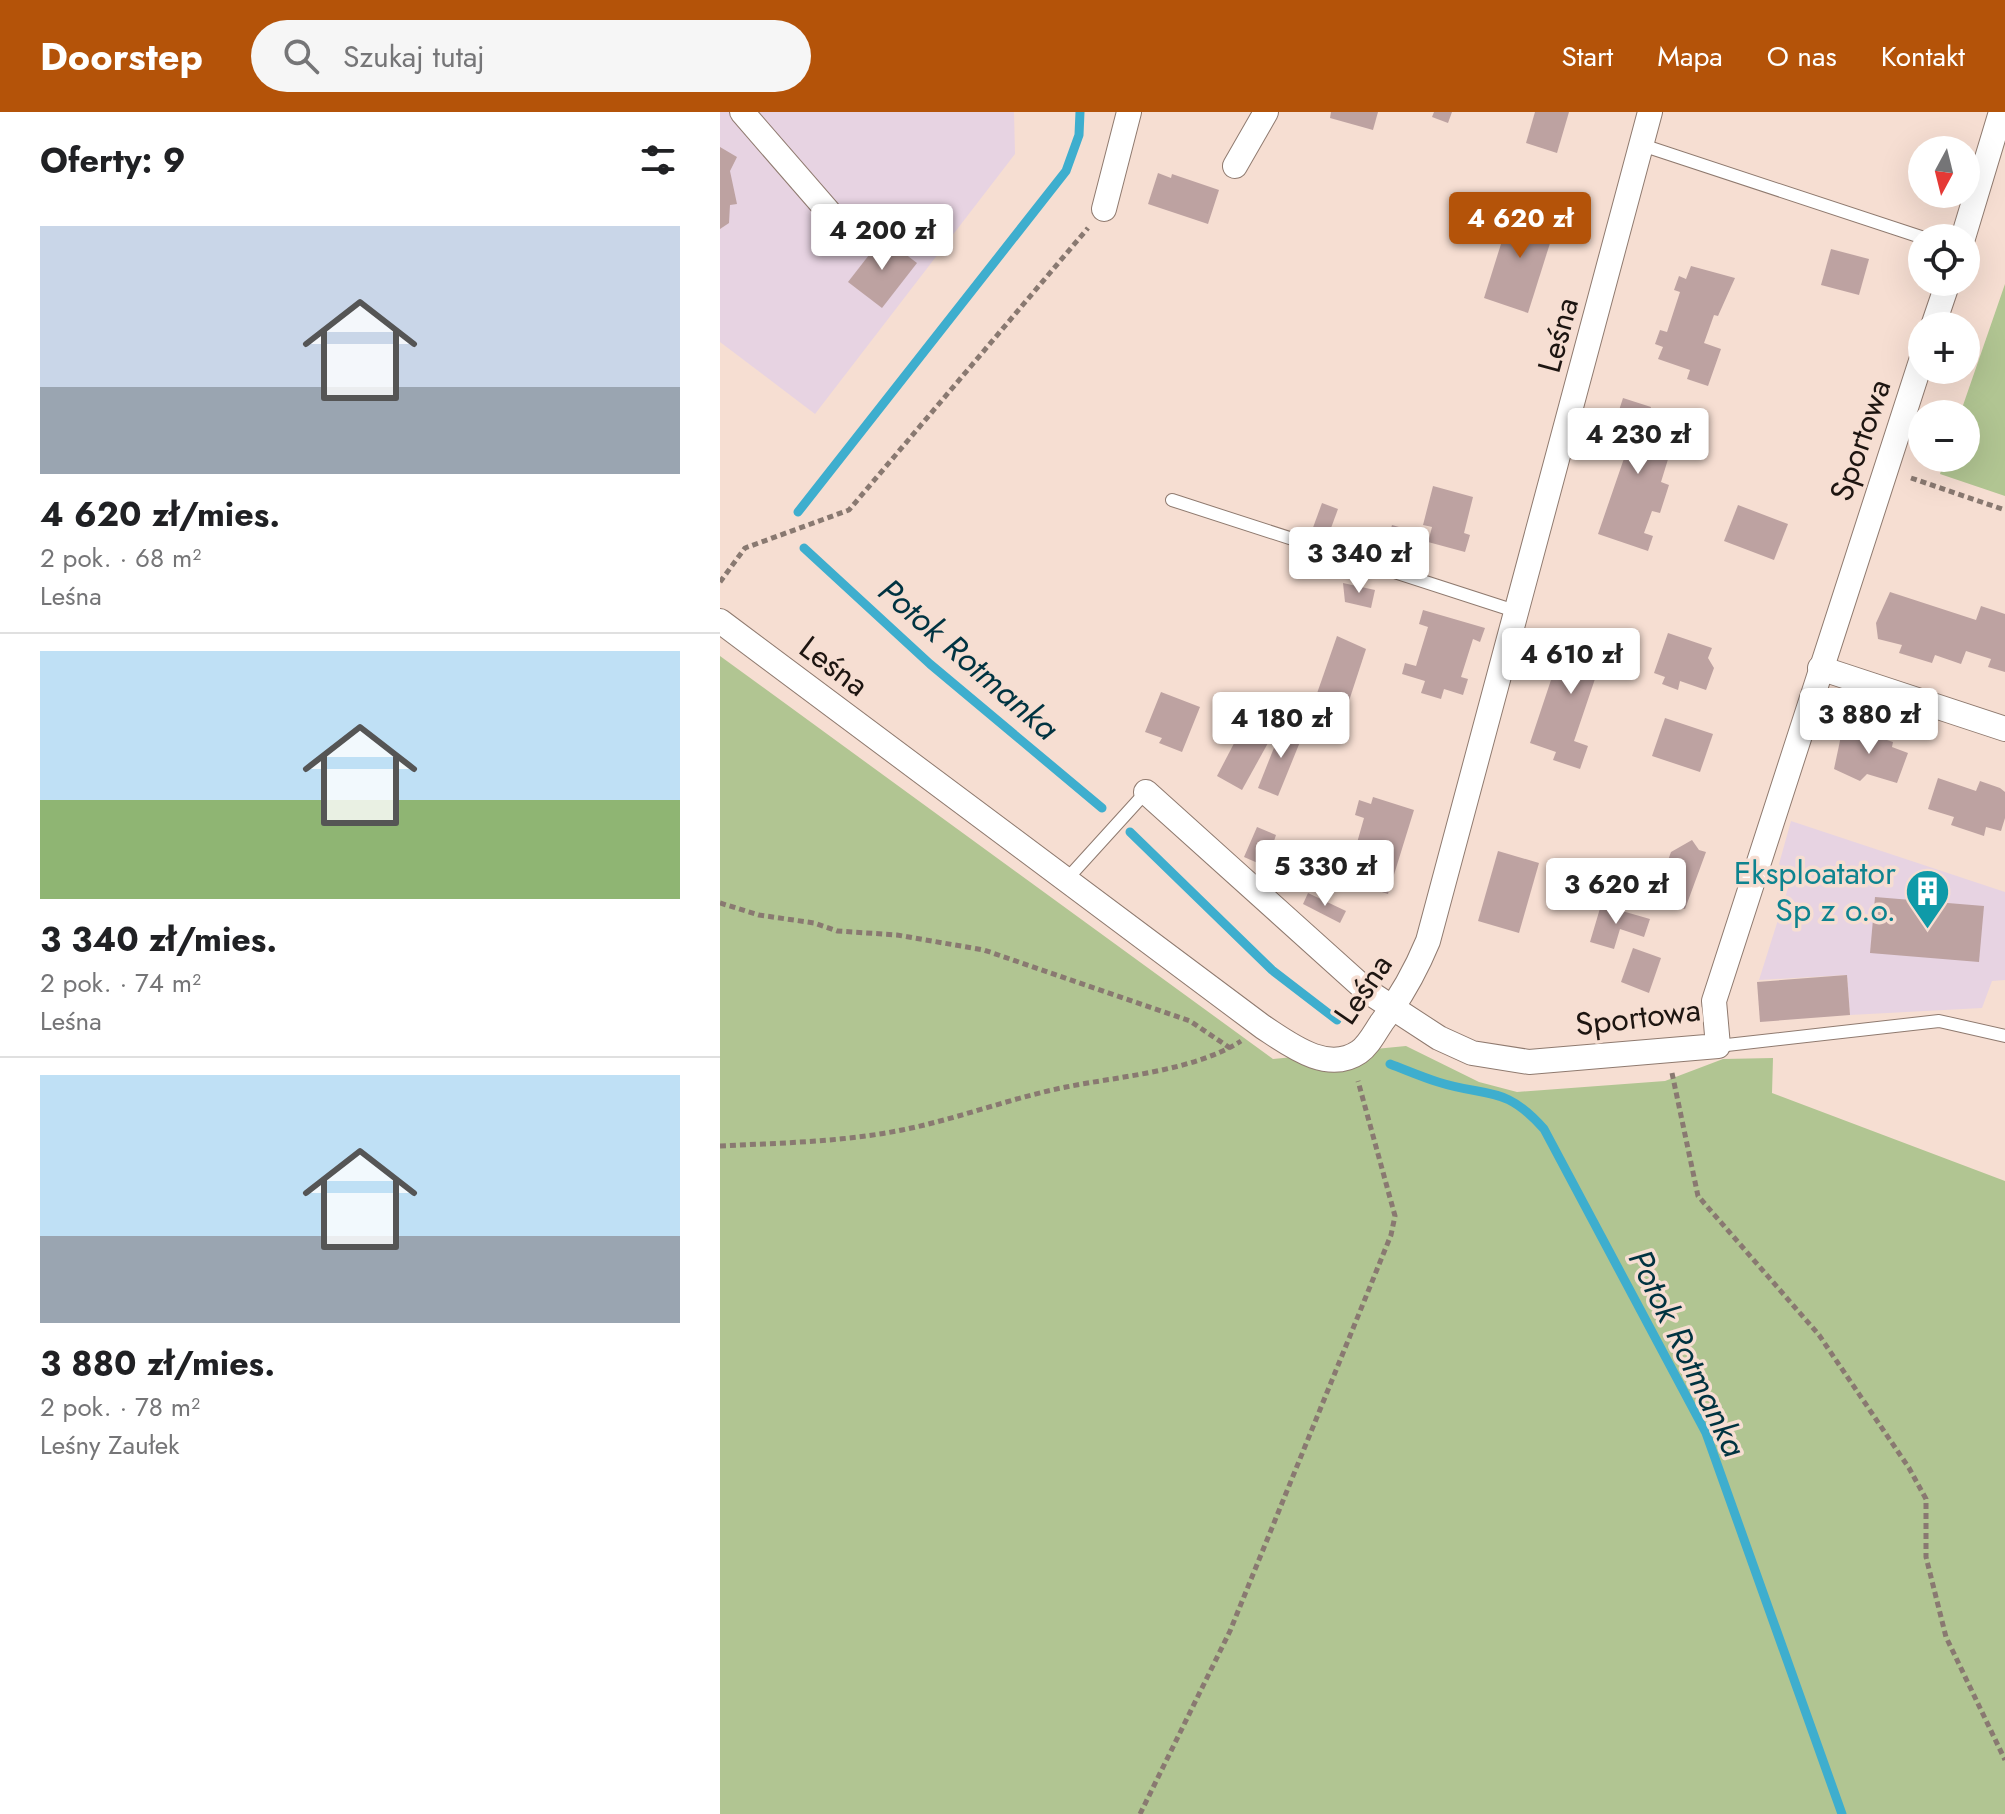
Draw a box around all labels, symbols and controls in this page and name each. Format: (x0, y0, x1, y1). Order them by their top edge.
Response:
search box (251, 20, 811, 92)
text: Doorstep (40, 29, 203, 84)
icon: search (279, 34, 323, 78)
text: Szukaj tutaj (343, 35, 485, 78)
text: Start (1561, 36, 1613, 77)
text: Mapa (1657, 36, 1723, 77)
text: O nas (1767, 36, 1837, 77)
text: Kontakt (1881, 36, 1965, 77)
text: Oferty: 9 (40, 136, 186, 185)
north arrow (1908, 136, 1980, 208)
map controls (1908, 136, 1980, 472)
icon: filters (636, 138, 680, 182)
pin: 4 620 zł (1437, 192, 1603, 260)
text: 4 620 zł (1467, 199, 1573, 237)
pin: 4 200 zł (799, 204, 965, 272)
text: 4 200 zł (829, 211, 935, 249)
button: locate (1908, 224, 1980, 296)
icon: home (288, 278, 432, 422)
street label: Leśna (1526, 292, 1590, 378)
button: + (1908, 312, 1980, 384)
street label: Sportowa (1818, 373, 1902, 507)
button: − (1908, 400, 1980, 472)
pin: 4 230 zł (1555, 408, 1721, 476)
text: 4 230 zł (1586, 415, 1690, 453)
text: 4 620 zł/mies. (40, 490, 280, 539)
pin: 3 340 zł (1276, 527, 1442, 595)
text: 3 340 zł (1307, 534, 1411, 572)
text: 2 pok. · 68 m² (40, 539, 201, 577)
water label: Potok Rotmanka (868, 567, 1070, 752)
text: Leśna (40, 577, 102, 615)
street label: Leśna (790, 625, 878, 707)
pin: 4 610 zł (1488, 628, 1654, 696)
text: 4 610 zł (1520, 635, 1622, 673)
pin: 3 880 zł (1786, 688, 1952, 756)
pin: 4 180 zł (1198, 692, 1364, 760)
text: 3 880 zł (1818, 695, 1920, 733)
text: 4 180 zł (1230, 699, 1332, 737)
icon: home (288, 703, 432, 847)
pin: 5 330 zł (1242, 840, 1408, 908)
text: 5 330 zł (1274, 847, 1376, 885)
place label: Eksploatator Sp z o.o. (1734, 850, 1896, 933)
pin: 3 620 zł (1533, 858, 1699, 926)
text: 3 620 zł (1564, 865, 1668, 903)
building icon: Eksploatator Sp z o.o. (1903, 867, 1951, 930)
text: 3 340 zł/mies. (40, 915, 277, 964)
street label: Leśna (1323, 945, 1403, 1033)
text: 2 pok. · 74 m² (40, 964, 201, 1002)
street label: Sportowa (1573, 986, 1703, 1048)
text: Leśna (40, 1002, 102, 1040)
icon: home (288, 1127, 432, 1271)
water label: Potok Rotmanka (1616, 1241, 1759, 1465)
text: 3 880 zł/mies. (40, 1339, 275, 1388)
text: 2 pok. · 78 m² (40, 1388, 200, 1426)
text: Leśny Zaułek (40, 1426, 179, 1464)

